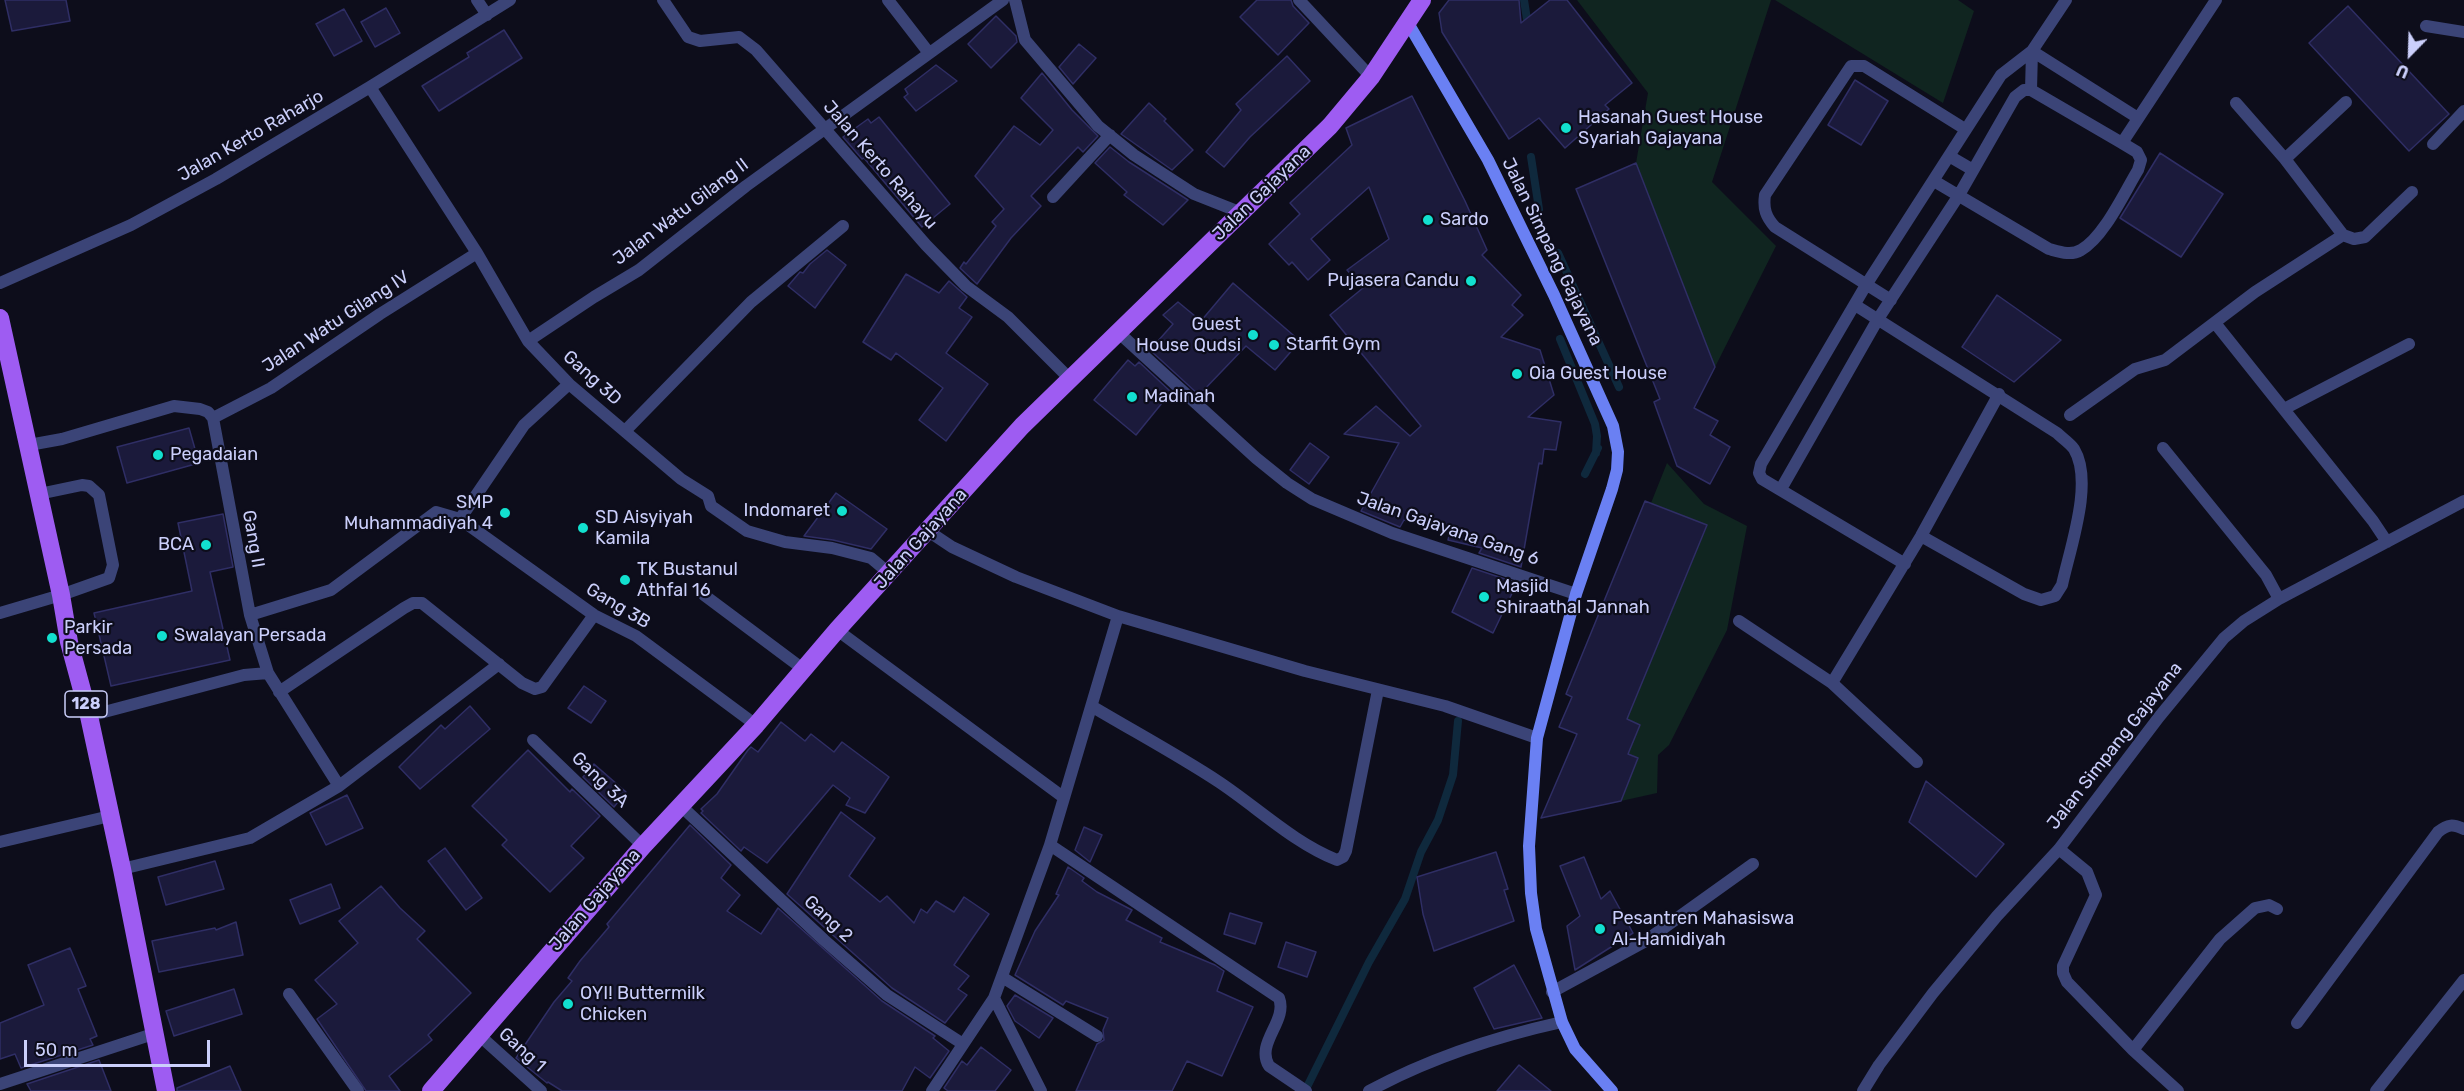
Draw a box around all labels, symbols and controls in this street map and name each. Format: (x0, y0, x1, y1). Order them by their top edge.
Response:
north arrow (2380, 24, 2440, 84)
text: U (2394, 60, 2412, 82)
street label: Jalan Kerto Raharjo (174, 86, 328, 186)
street label: Jalan Kerto Rahayu (818, 96, 942, 234)
place label: Hasanah Guest House Syariah Gajayana (1578, 107, 1763, 150)
marker: Hasanah Guest House Syariah Gajayana (1559, 121, 1573, 135)
street label: Jalan Gajayana (1208, 141, 1316, 245)
street label: Jalan Watu Gilang II (609, 154, 753, 270)
street label: Jalan Simpang Gajayana (1497, 155, 1607, 349)
place label: Sardo (1440, 209, 1489, 231)
marker: Sardo (1421, 213, 1435, 227)
street label: Jalan Watu Gilang IV (259, 266, 413, 378)
place label: Pujasera Candu (1327, 270, 1459, 292)
marker: Pujasera Candu (1464, 274, 1478, 288)
place label: Guest House Qudsi (1136, 314, 1241, 356)
marker: Guest House Qudsi (1246, 328, 1260, 342)
place label: Starfit Gym (1286, 334, 1381, 356)
marker: Starfit Gym (1267, 338, 1281, 352)
street label: Gang 3D (558, 346, 626, 410)
place label: Oia Guest House (1529, 363, 1667, 385)
marker: Oia Guest House (1510, 367, 1524, 381)
place label: Madinah (1144, 386, 1215, 408)
marker: Madinah (1125, 390, 1139, 404)
place label: Pegadaian (170, 444, 258, 466)
marker: Pegadaian (151, 448, 165, 462)
street label: Jalan Gajayana (870, 484, 972, 594)
street label: Jalan Gajayana Gang 6 (1354, 488, 1542, 570)
place label: SMP Muhammadiyah 4 (344, 492, 493, 534)
place label: Indomaret (743, 500, 830, 522)
marker: Indomaret (835, 504, 849, 518)
marker: SMP Muhammadiyah 4 (498, 506, 512, 520)
place label: SD Aisyiyah Kamila (595, 507, 693, 550)
street label: Gang II (237, 509, 269, 569)
marker: SD Aisyiyah Kamila (576, 521, 590, 535)
place label: BCA (158, 534, 194, 556)
marker: BCA (199, 538, 213, 552)
place label: TK Bustanul Athfal 16 (637, 559, 738, 602)
marker: TK Bustanul Athfal 16 (618, 573, 632, 587)
place label: Masjid Shiraathal Jannah (1496, 576, 1650, 618)
street label: Gang 3B (582, 578, 654, 634)
marker: Masjid Shiraathal Jannah (1477, 590, 1491, 604)
place label: Parkir Persada (64, 617, 132, 660)
place label: Swalayan Persada (174, 625, 326, 647)
marker: Swalayan Persada (155, 629, 169, 643)
marker: Parkir Persada (45, 631, 59, 645)
street label: Jalan Simpang Gajayana (2043, 658, 2187, 834)
road number: 128 (65, 691, 107, 717)
street label: Gang 3A (567, 748, 633, 812)
street label: Jalan Gajayana (545, 845, 645, 955)
street label: Gang 2 (799, 891, 857, 947)
place label: Pesantren Mahasiswa Al-Hamidiyah (1612, 908, 1794, 950)
marker: Pesantren Mahasiswa Al-Hamidiyah (1593, 922, 1607, 936)
place label: OYI! Buttermilk Chicken (580, 983, 705, 1026)
marker: OYI! Buttermilk Chicken (561, 997, 575, 1011)
street label: Gang 1 (494, 1023, 550, 1077)
scale bar (27, 1028, 213, 1066)
text: 50 m (35, 1039, 78, 1061)

